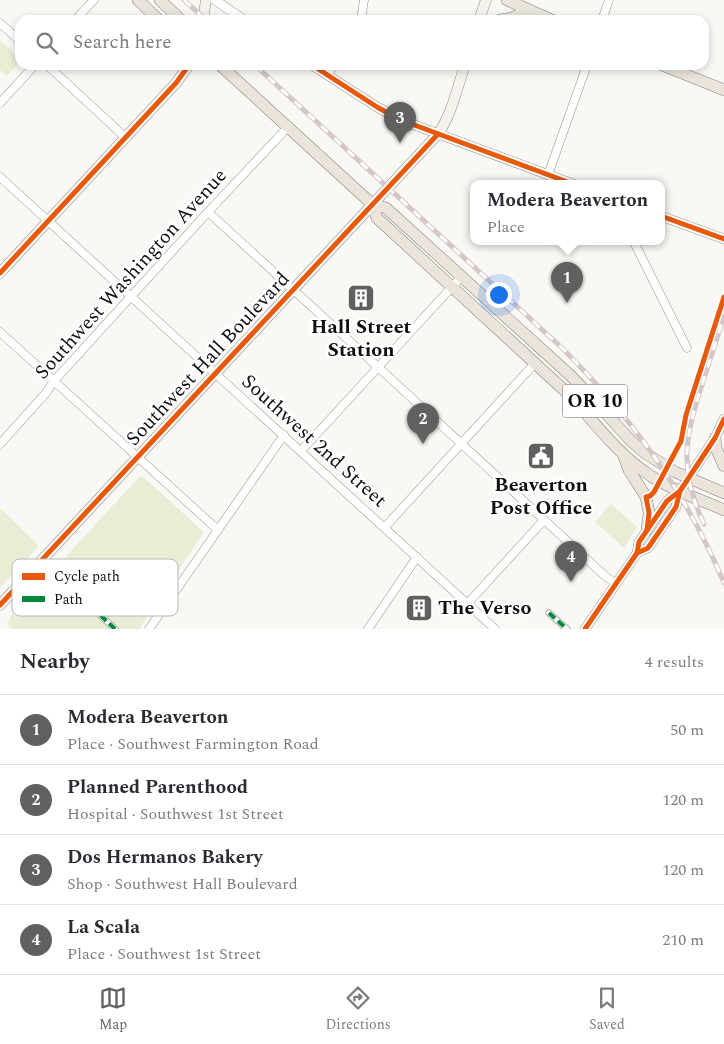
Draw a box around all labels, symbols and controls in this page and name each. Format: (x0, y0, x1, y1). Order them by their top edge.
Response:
search box (15, 15, 709, 70)
text: Search here (73, 28, 172, 57)
icon: search (33, 29, 61, 57)
pin: 3 (384, 102, 416, 143)
street label: Southwest Washington Avenue (28, 162, 234, 386)
popup (470, 180, 665, 245)
text: Modera Beaverton (487, 186, 648, 215)
text: Place (487, 215, 525, 239)
pin: 1 (551, 262, 583, 303)
street label: Southwest Hall Boulevard (119, 265, 297, 453)
your location (486, 282, 512, 308)
building icon: Hall Street Station (346, 283, 376, 313)
place label: Hall Street Station (311, 312, 412, 365)
street label: Southwest 2nd Street (234, 367, 394, 515)
road number: OR 10 (562, 384, 628, 418)
pin: 2 (407, 403, 439, 444)
public building icon: Beaverton Post Office (526, 441, 556, 471)
place label: Beaverton Post Office (490, 470, 592, 523)
pin: 4 (555, 541, 587, 582)
legend (12, 559, 178, 616)
text: Cycle path (54, 566, 120, 587)
text: Path (54, 589, 83, 610)
building icon: The Verso (404, 593, 434, 623)
place label: The Verso (438, 593, 531, 623)
text: Nearby (20, 646, 90, 678)
text: 4 results (645, 650, 704, 674)
text: Modera Beaverton (67, 703, 229, 732)
text: 1 (32, 718, 40, 742)
text: 50 m (670, 718, 704, 742)
text: Place · Southwest Farmington Road (67, 732, 319, 756)
text: Planned Parenthood (67, 773, 248, 802)
text: 2 (32, 788, 40, 812)
text: 120 m (662, 788, 704, 812)
text: Hospital · Southwest 1st Street (67, 802, 284, 826)
text: Dos Hermanos Bakery (67, 843, 262, 872)
text: 3 (32, 858, 40, 882)
text: 120 m (662, 858, 704, 882)
text: Shop · Southwest Hall Boulevard (67, 872, 298, 896)
text: La Scala (67, 913, 140, 942)
text: 4 (32, 928, 40, 952)
text: 210 m (662, 928, 704, 952)
text: Place · Southwest 1st Street (67, 942, 261, 966)
tab: Map (99, 984, 127, 1035)
tab: Directions (325, 984, 391, 1035)
tab: Saved (589, 984, 625, 1035)

